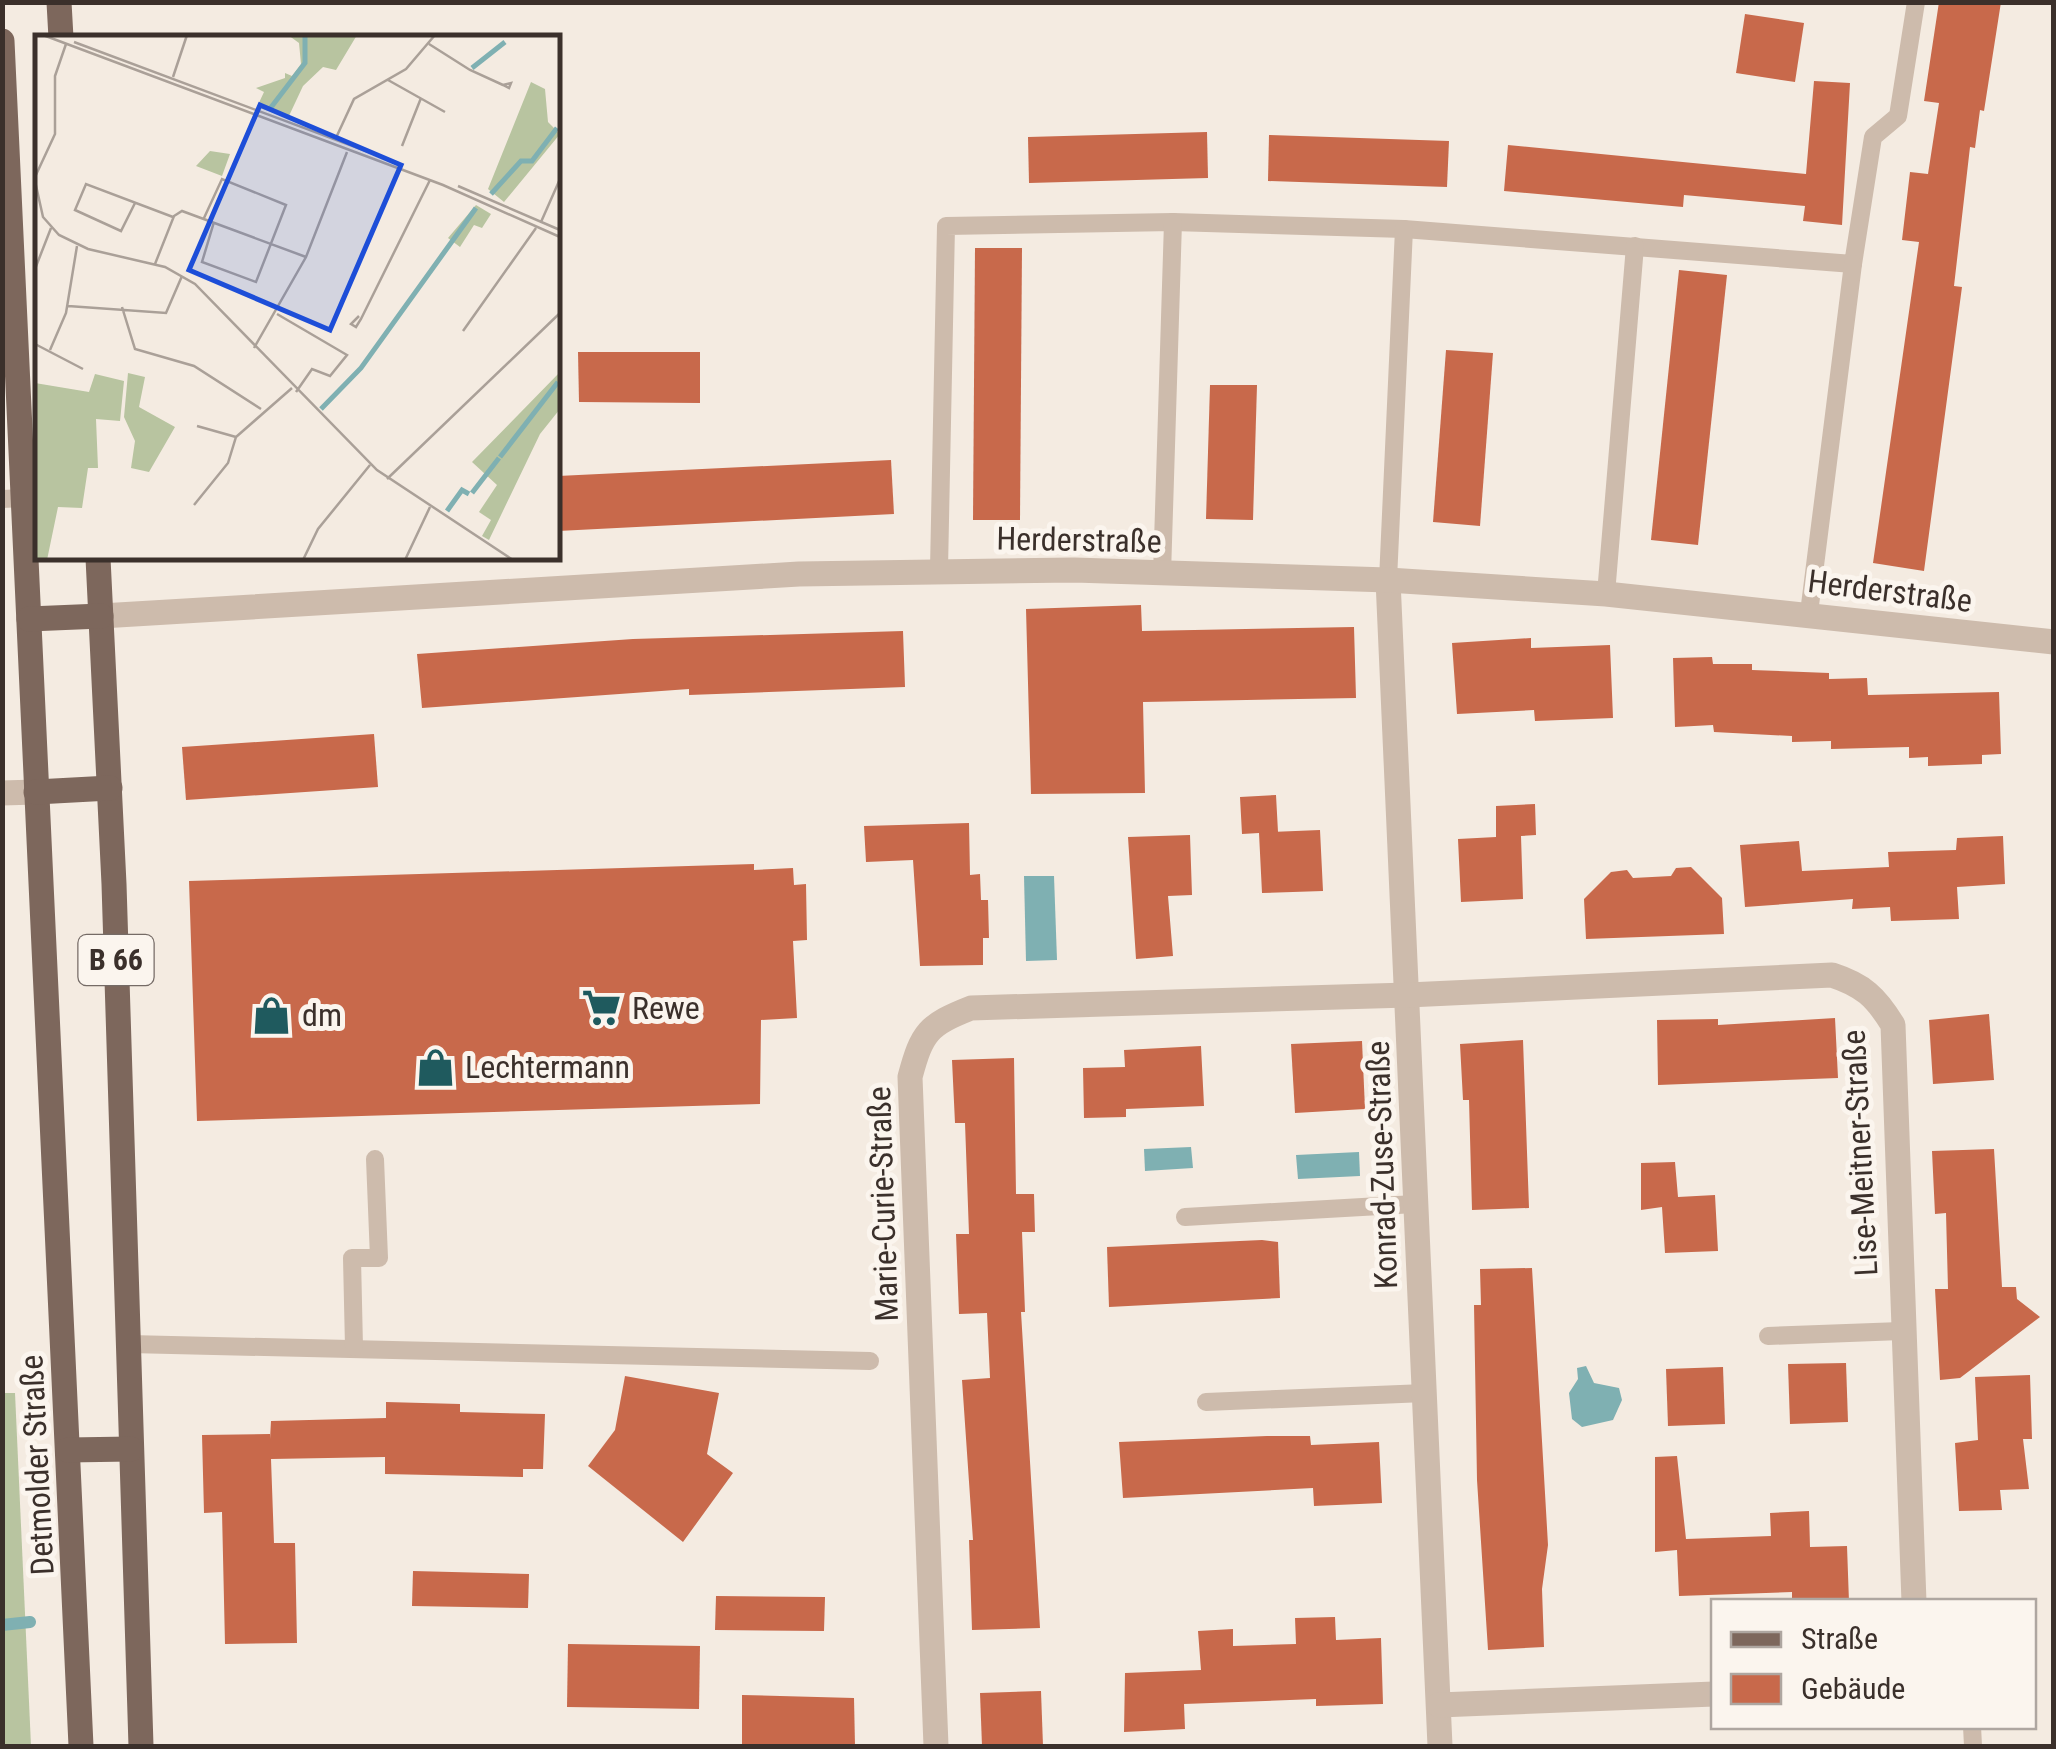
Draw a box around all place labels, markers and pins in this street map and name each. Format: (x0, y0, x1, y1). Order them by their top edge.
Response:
supermarket icon: Rewe (581, 987, 623, 1029)
place label: Rewe (632, 989, 700, 1027)
shop icon: dm (251, 994, 293, 1036)
place label: dm (302, 996, 342, 1034)
shop icon: Lechtermann (414, 1046, 456, 1088)
place label: Lechtermann (465, 1048, 630, 1086)

